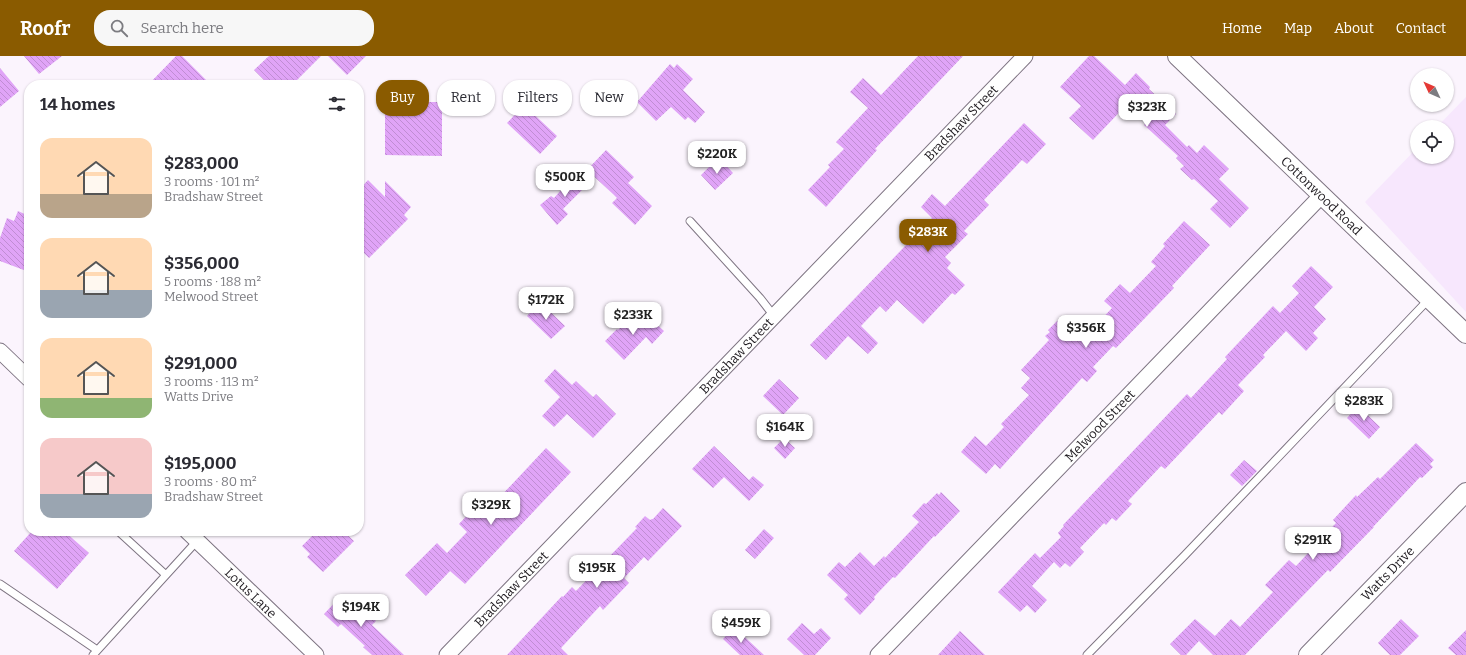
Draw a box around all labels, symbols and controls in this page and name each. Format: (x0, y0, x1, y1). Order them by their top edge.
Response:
search box (94, 10, 374, 46)
text: Roofr (20, 17, 70, 40)
icon: search (108, 17, 130, 39)
text: Search here (140, 19, 224, 37)
text: Home (1222, 20, 1262, 37)
text: Map (1284, 20, 1312, 37)
text: About (1334, 20, 1374, 37)
text: Contact (1396, 20, 1446, 37)
north arrow (1410, 68, 1454, 112)
map controls (1410, 68, 1454, 164)
chip: Buy (376, 80, 429, 116)
chip: Rent (437, 80, 495, 116)
chip: Filters (503, 80, 572, 116)
chip: New (580, 80, 638, 116)
street label: Bradshaw Street (921, 82, 1001, 164)
icon: filters (326, 93, 348, 115)
text: 14 homes (40, 94, 115, 115)
pin: $323K (1119, 94, 1175, 128)
text: $323K (1127, 99, 1167, 114)
button: locate (1410, 120, 1454, 164)
pin: $220K (689, 141, 745, 175)
text: $220K (697, 146, 737, 161)
text: $283,000 (164, 153, 239, 174)
street label: Cottonwood Road (1278, 153, 1365, 238)
icon: home (72, 154, 120, 202)
pin: $500K (537, 164, 593, 198)
text: $500K (545, 169, 585, 184)
text: 3 rooms · 101 m² (164, 174, 259, 189)
text: Bradshaw Street (164, 189, 263, 204)
pin: $283K (900, 219, 956, 253)
text: $283K (908, 224, 948, 239)
text: $356,000 (164, 253, 239, 274)
icon: home (72, 254, 120, 302)
text: 5 rooms · 188 m² (164, 274, 261, 289)
pin: $172K (518, 287, 574, 321)
text: Melwood Street (164, 289, 258, 304)
text: $172K (528, 292, 564, 307)
pin: $233K (605, 302, 661, 336)
text: $233K (613, 307, 653, 322)
street label: Bradshaw Street (696, 315, 776, 397)
pin: $356K (1058, 315, 1114, 349)
text: $356K (1066, 320, 1106, 335)
text: $291,000 (164, 353, 237, 374)
icon: home (72, 354, 120, 402)
text: 3 rooms · 113 m² (164, 374, 259, 389)
street label: Melwood Street (1062, 387, 1138, 465)
pin: $283K (1336, 388, 1392, 422)
text: Watts Drive (164, 389, 233, 404)
text: $283K (1344, 393, 1384, 408)
pin: $164K (757, 414, 813, 448)
text: $164K (766, 419, 804, 434)
text: $195,000 (164, 453, 236, 474)
icon: home (72, 454, 120, 502)
text: 3 rooms · 80 m² (164, 474, 257, 489)
text: Bradshaw Street (164, 489, 263, 504)
pin: $329K (463, 492, 519, 526)
text: $329K (471, 497, 511, 512)
pin: $291K (1285, 527, 1341, 561)
text: $291K (1294, 532, 1332, 547)
street label: Watts Drive (1358, 543, 1417, 604)
street label: Bradshaw Street (471, 548, 551, 630)
pin: $195K (569, 555, 625, 589)
text: $195K (578, 560, 616, 575)
street label: Lotus Lane (222, 565, 280, 621)
pin: $194K (333, 594, 389, 628)
text: $194K (342, 599, 380, 614)
pin: $459K (713, 610, 769, 644)
text: $459K (721, 615, 761, 630)

